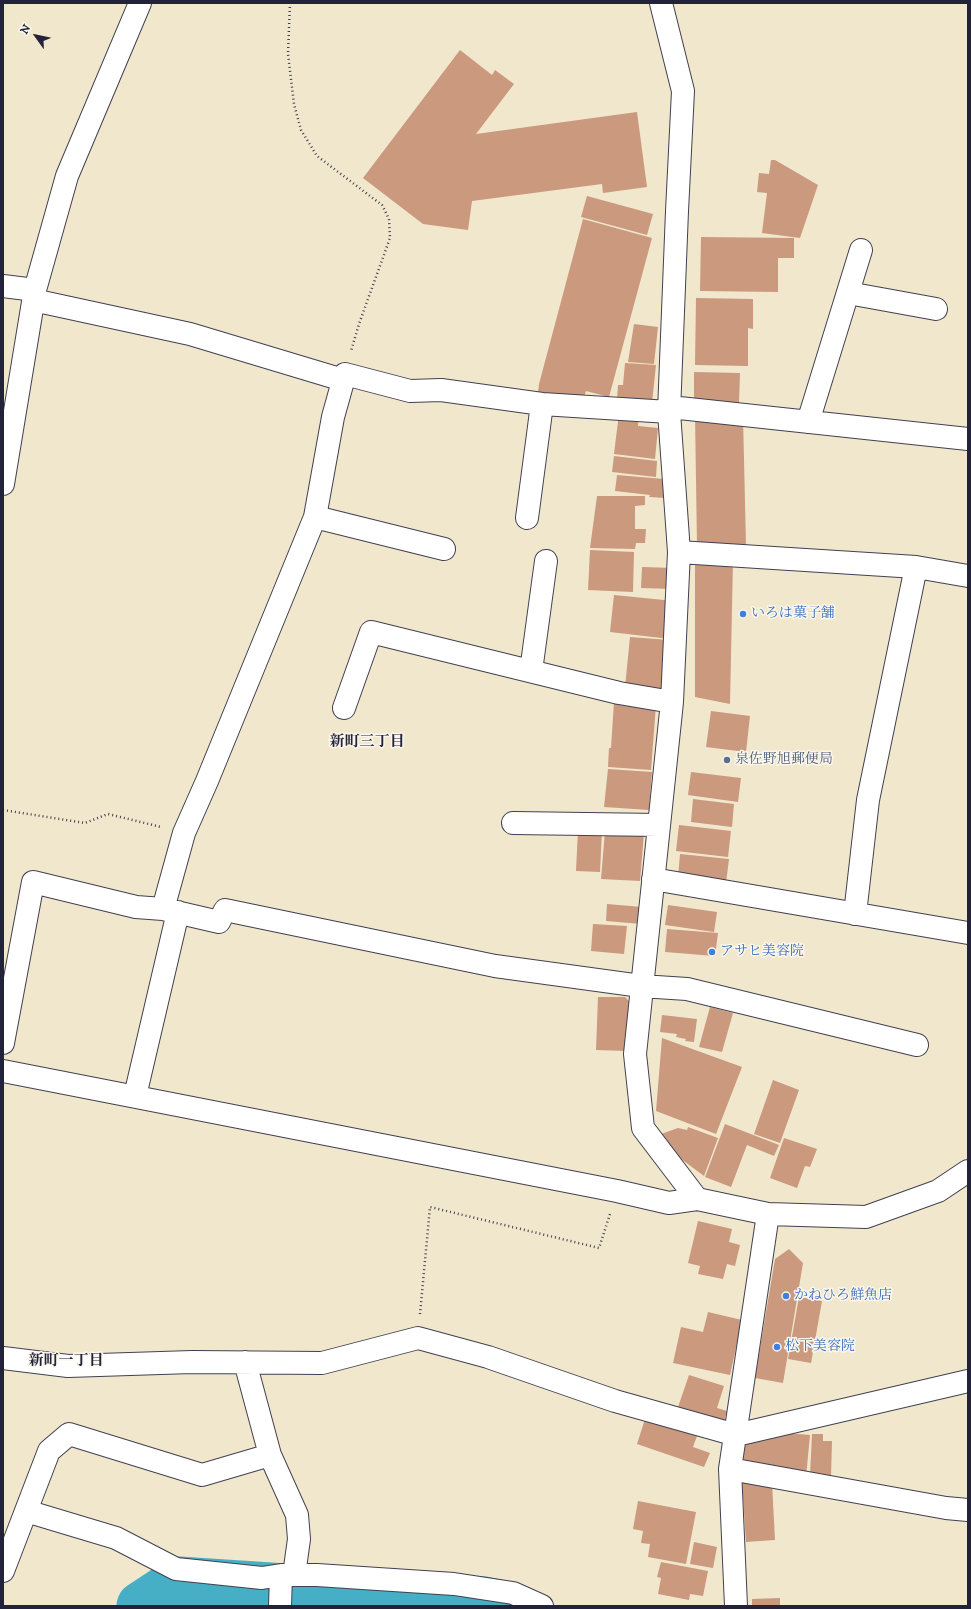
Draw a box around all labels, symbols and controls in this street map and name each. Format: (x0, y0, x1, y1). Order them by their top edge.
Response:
north arrow (16, 16, 56, 56)
text: N (18, 22, 34, 37)
place label: いろは菓子舗 (751, 606, 835, 622)
marker: いろは菓子舗 (738, 609, 748, 619)
district label: 新町三丁目 (330, 734, 404, 752)
place label: 泉佐野旭郵便局 (735, 752, 833, 768)
marker: 泉佐野旭郵便局 (722, 755, 732, 765)
place label: アサヒ美容院 (720, 944, 804, 960)
marker: アサヒ美容院 (707, 947, 717, 957)
place label: かねひろ鮮魚店 (794, 1288, 892, 1304)
marker: かねひろ鮮魚店 (781, 1291, 791, 1301)
place label: 松下美容院 (785, 1339, 855, 1355)
marker: 松下美容院 (772, 1342, 782, 1352)
district label: 新町一丁目 (29, 1353, 103, 1371)

